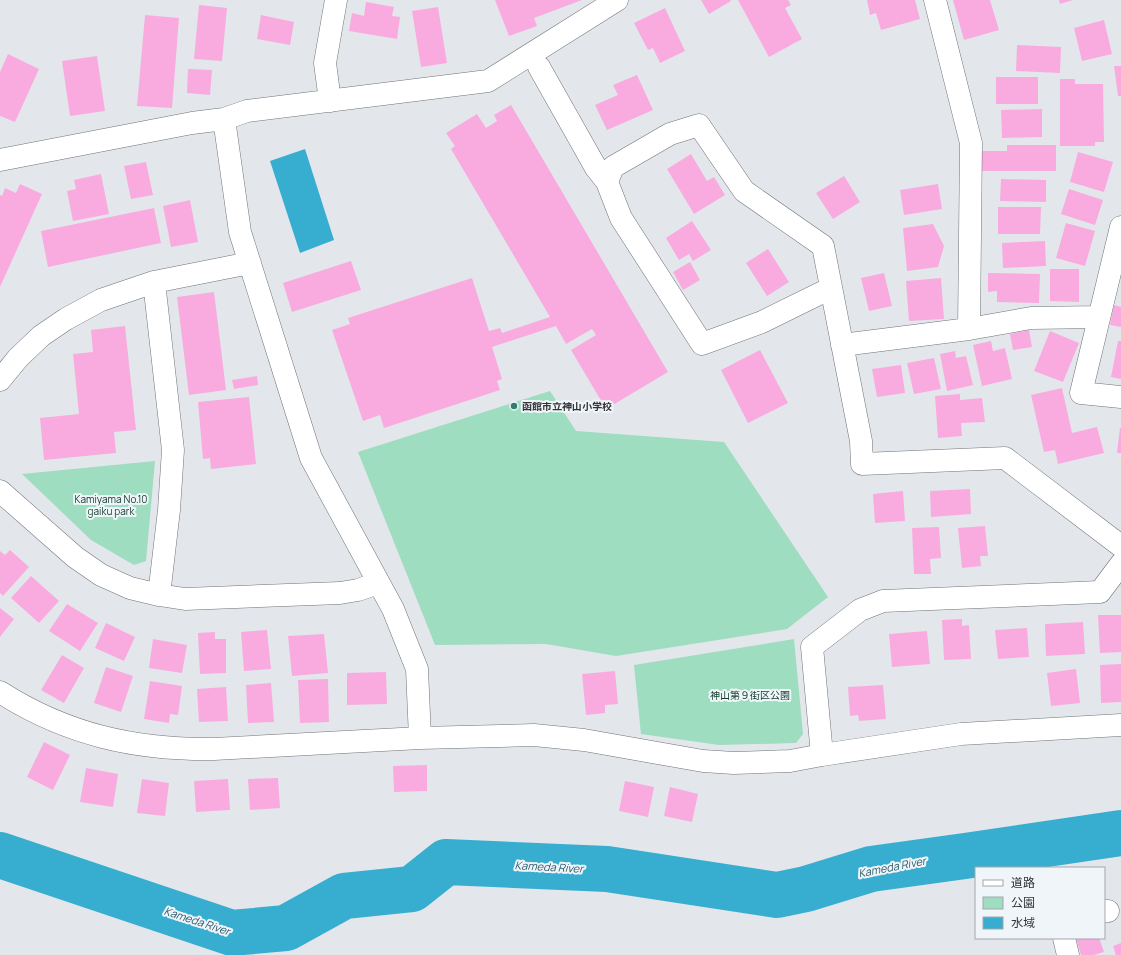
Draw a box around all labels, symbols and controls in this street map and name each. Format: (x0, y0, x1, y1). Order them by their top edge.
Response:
place label: 函館市立神山小学校 (522, 399, 612, 413)
marker: 函館市立神山小学校 (509, 401, 519, 411)
park label: Kamiyama No.10 gaiku park (75, 492, 147, 518)
park label: 神山第９街区公園 (710, 688, 790, 702)
water label: Kameda River (857, 852, 929, 880)
water label: Kameda River (514, 857, 586, 876)
legend (975, 867, 1105, 939)
text: 道路 (1011, 874, 1035, 891)
text: 公園 (1011, 894, 1035, 911)
water label: Kameda River (162, 903, 234, 939)
text: 水域 (1011, 914, 1035, 931)

